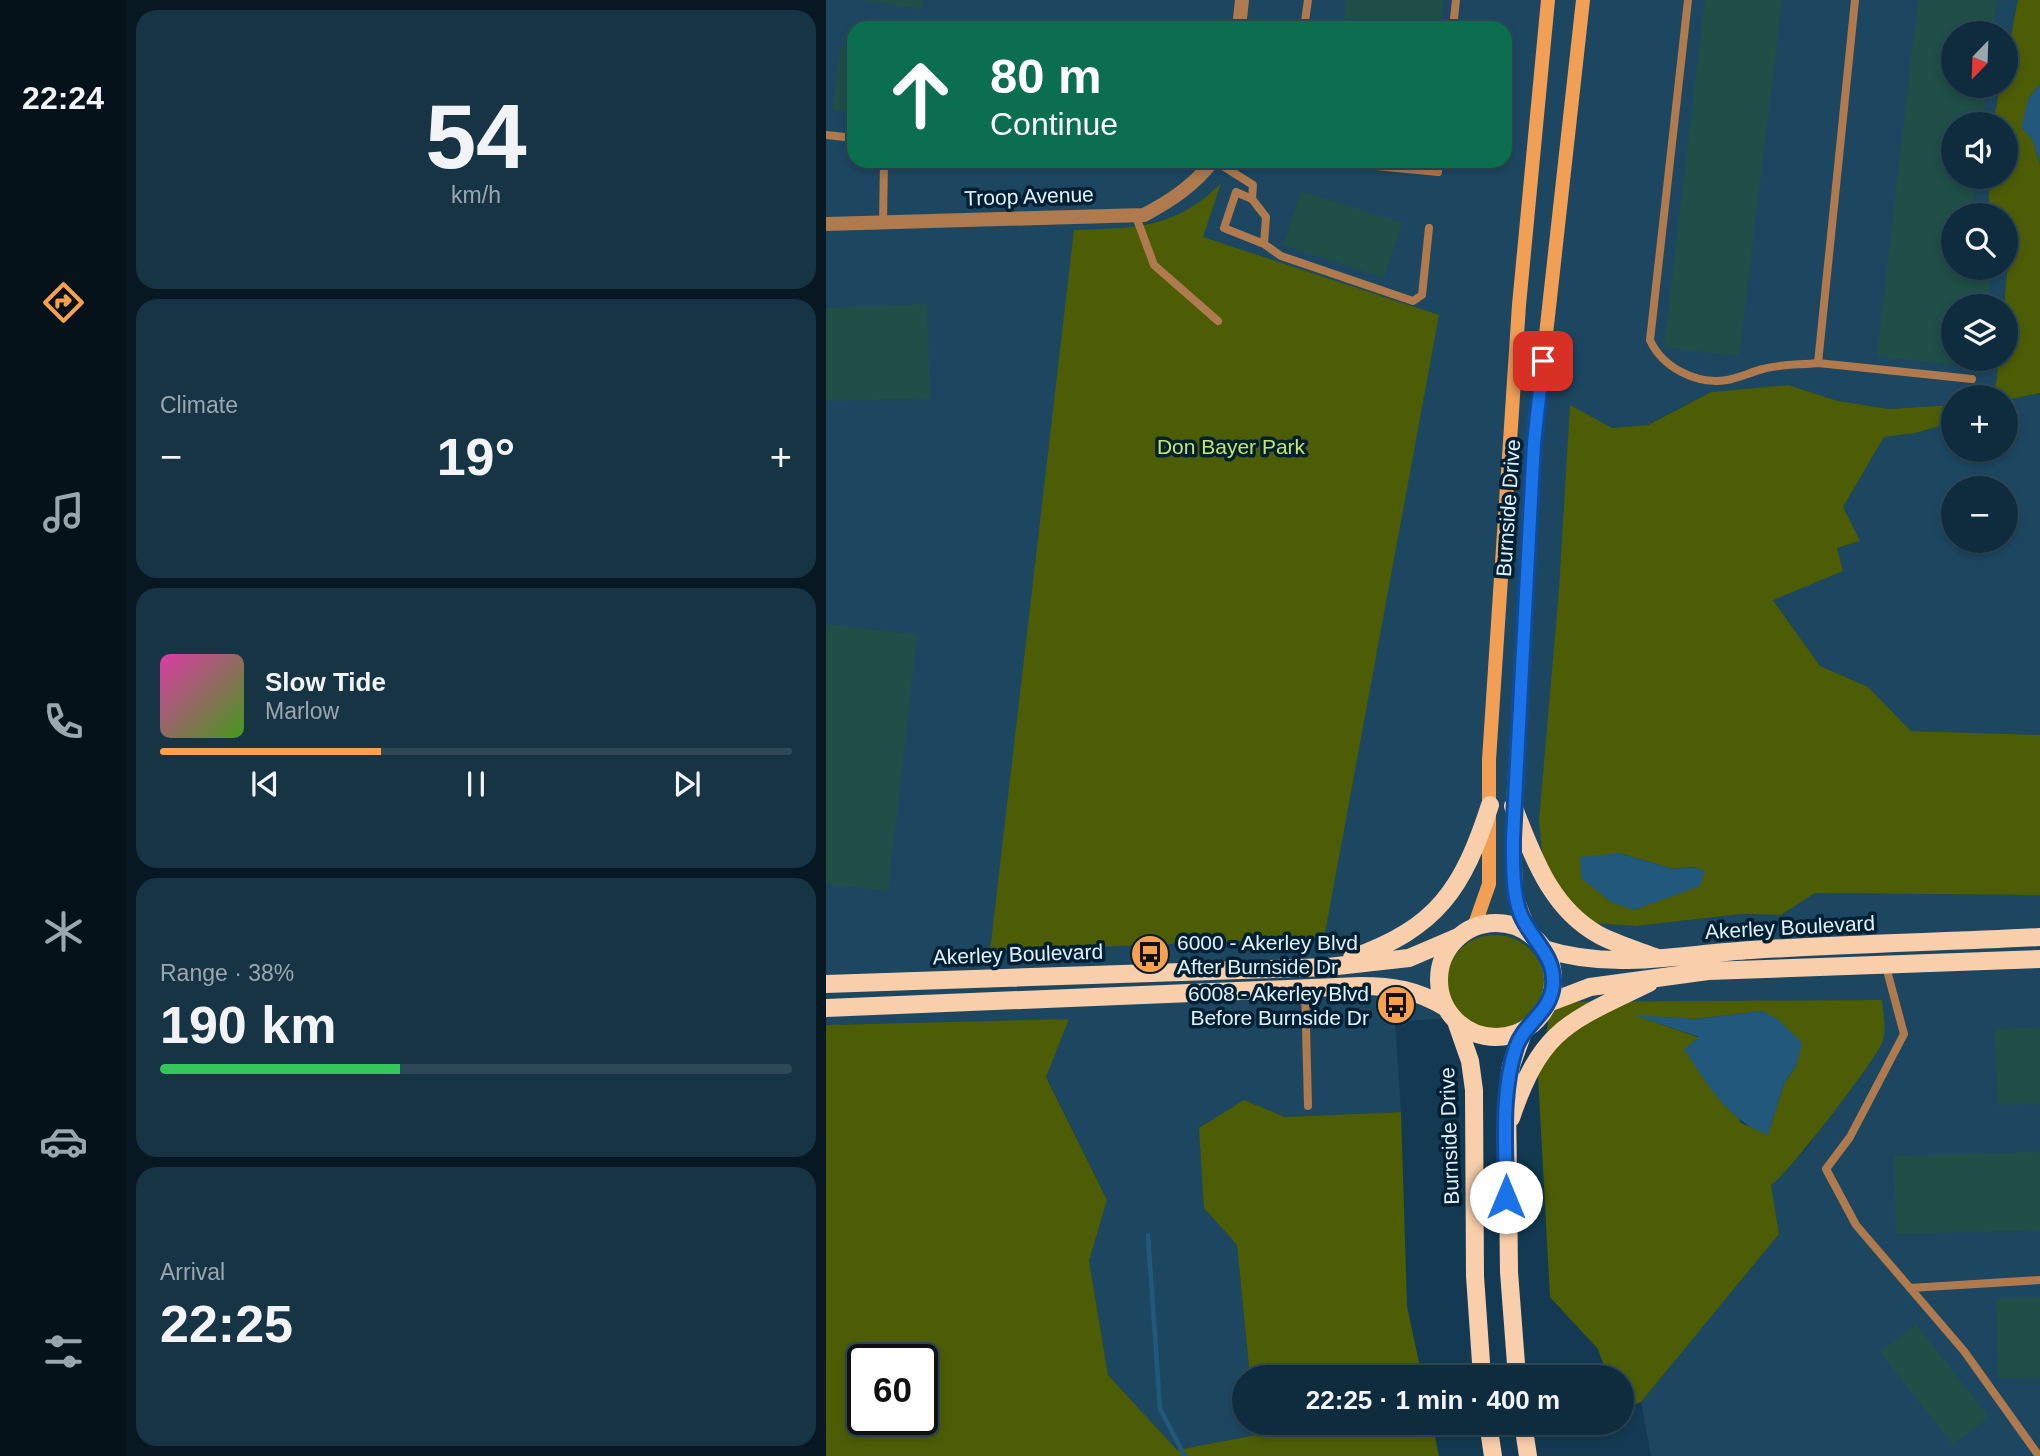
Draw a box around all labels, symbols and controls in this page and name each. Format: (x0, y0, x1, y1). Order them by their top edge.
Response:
north arrow (1941, 21, 2018, 98)
map controls (1941, 21, 2018, 553)
icon: ahead (875, 49, 966, 140)
text: 80 m (990, 49, 1102, 103)
text: 22:24 (22, 80, 104, 116)
text: 54 (425, 86, 527, 187)
text: Continue (990, 106, 1118, 142)
button: sound (1941, 112, 2018, 189)
text: km/h (451, 182, 501, 208)
street label: Troop Avenue (964, 182, 1094, 210)
button: search (1941, 203, 2018, 280)
icon: directions (39, 278, 88, 327)
button: layers (1941, 294, 2018, 371)
pin (1513, 331, 1573, 391)
icon: arrive (1524, 342, 1562, 380)
button: + (1941, 385, 2018, 462)
text: Climate (160, 392, 238, 418)
text: 19° (437, 428, 515, 486)
park label: Don Bayer Park (1157, 435, 1306, 458)
text: − (160, 436, 182, 478)
text: + (770, 436, 792, 478)
street label: Burnside Drive (1492, 438, 1524, 578)
button: − (1941, 476, 2018, 553)
icon: music (39, 488, 88, 537)
text: Slow Tide (265, 667, 386, 697)
icon: phone (39, 697, 88, 746)
text: Marlow (265, 698, 339, 724)
icon: previous (246, 765, 284, 803)
icon: pause (457, 765, 495, 803)
icon: next (668, 765, 706, 803)
icon: climate (39, 907, 88, 956)
street label: Akerley Boulevard (1704, 911, 1876, 943)
place label: 6000 - Akerley Blvd After Burnside Dr (1177, 931, 1358, 978)
bus stop icon: 6000 - Akerley Blvd After Burnside Dr (1129, 933, 1171, 975)
street label: Akerley Boulevard (932, 940, 1104, 968)
text: Range · 38% (160, 960, 294, 986)
place label: 6008 - Akerley Blvd Before Burnside Dr (1188, 982, 1369, 1029)
bus stop icon: 6008 - Akerley Blvd Before Burnside Dr (1375, 984, 1417, 1026)
text: 190 km (160, 996, 336, 1054)
street label: Burnside Drive (1435, 1067, 1463, 1205)
icon: car (39, 1117, 88, 1166)
position arrow (1469, 1160, 1543, 1234)
text: Arrival (160, 1259, 225, 1285)
text: 22:25 (160, 1295, 293, 1353)
icon: filters (39, 1327, 88, 1376)
speed limit sign: 60 (847, 1344, 938, 1435)
text: 22:25 · 1 min · 400 m (1306, 1385, 1560, 1415)

